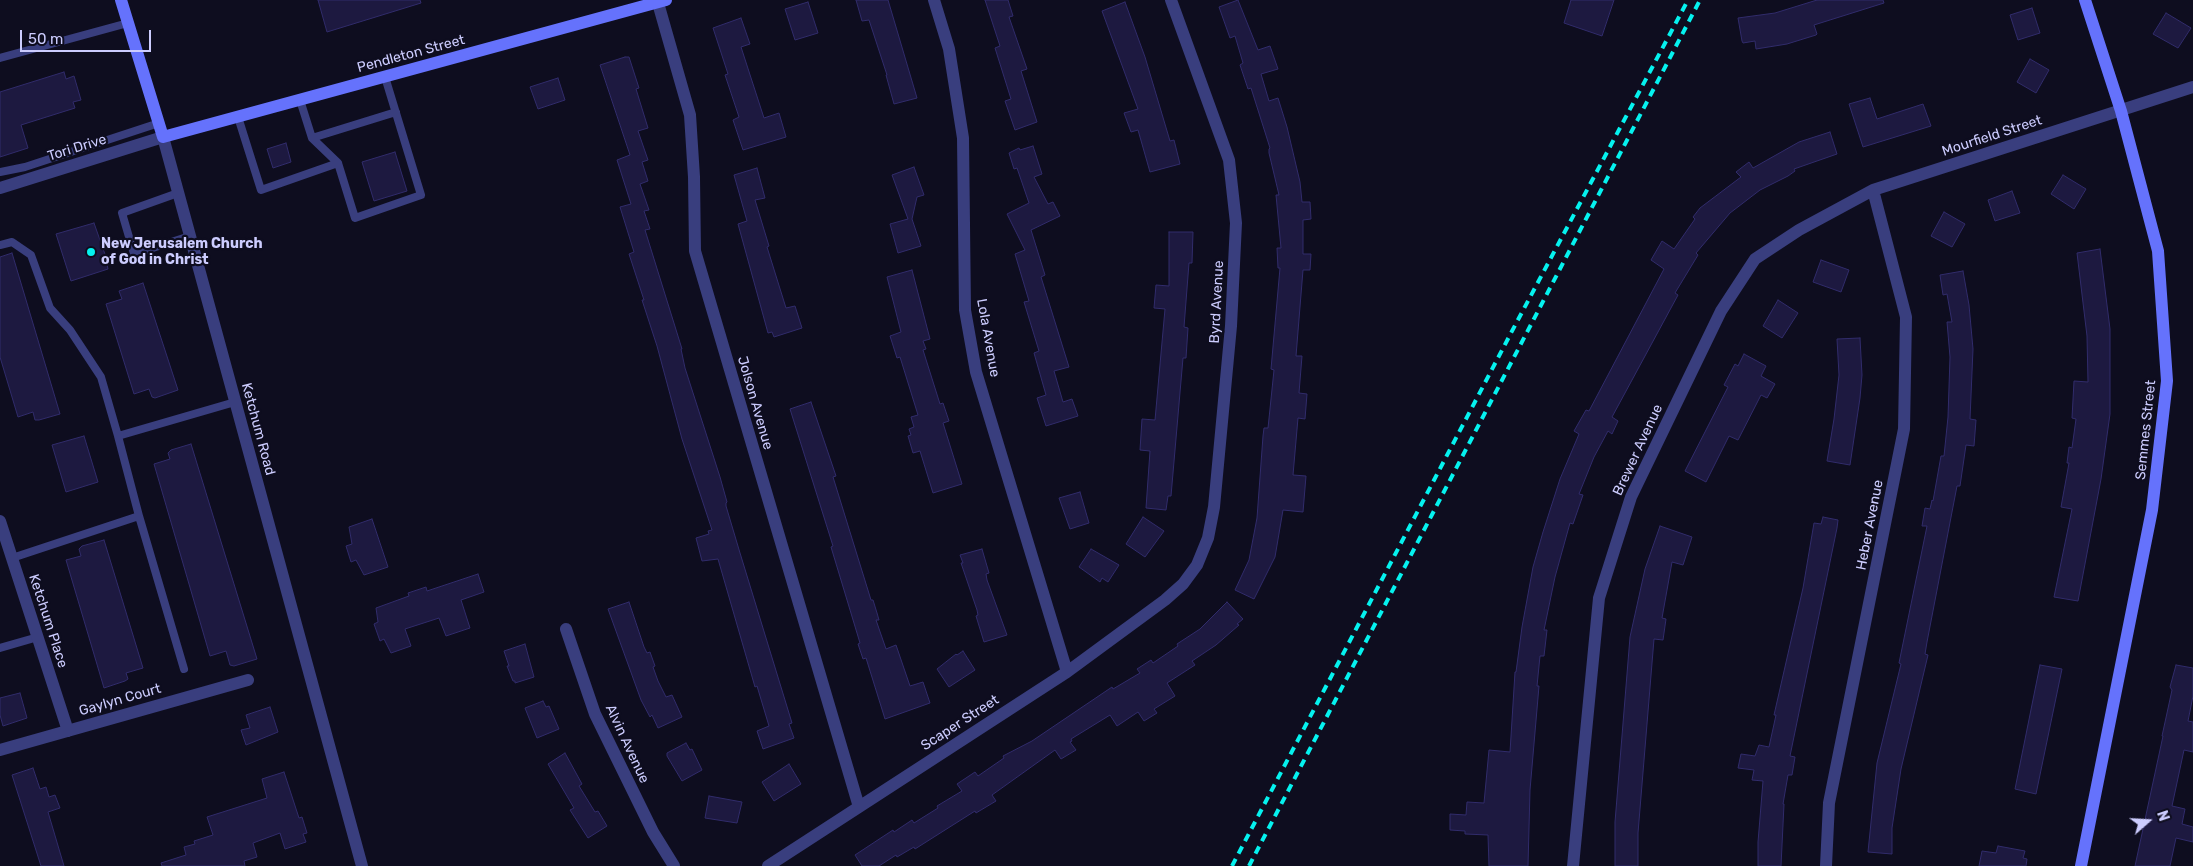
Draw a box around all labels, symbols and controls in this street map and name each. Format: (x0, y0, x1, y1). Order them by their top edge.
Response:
scale bar (22, 20, 154, 52)
text: 50 m (28, 30, 63, 48)
street label: Pendleton Street (355, 32, 467, 76)
street label: Mourfield Street (1940, 112, 2044, 160)
street label: Tori Drive (46, 131, 108, 165)
place label: New Jerusalem Church of God in Christ (101, 236, 263, 268)
marker: New Jerusalem Church of God in Christ (85, 246, 97, 258)
street label: Byrd Avenue (1206, 260, 1228, 344)
street label: Lola Avenue (973, 297, 1003, 379)
street label: Jolson Avenue (734, 354, 776, 452)
street label: Semmes Street (2132, 379, 2160, 481)
street label: Ketchum Road (238, 381, 278, 477)
street label: Brewer Avenue (1610, 402, 1666, 498)
street label: Heber Avenue (1853, 478, 1887, 572)
street label: Ketchum Place (25, 572, 71, 670)
street label: Gaylyn Court (77, 680, 163, 720)
street label: Scaper Street (918, 692, 1002, 754)
street label: Alvin Avenue (601, 702, 653, 786)
north arrow (2123, 796, 2173, 846)
text: N (2153, 808, 2172, 823)

